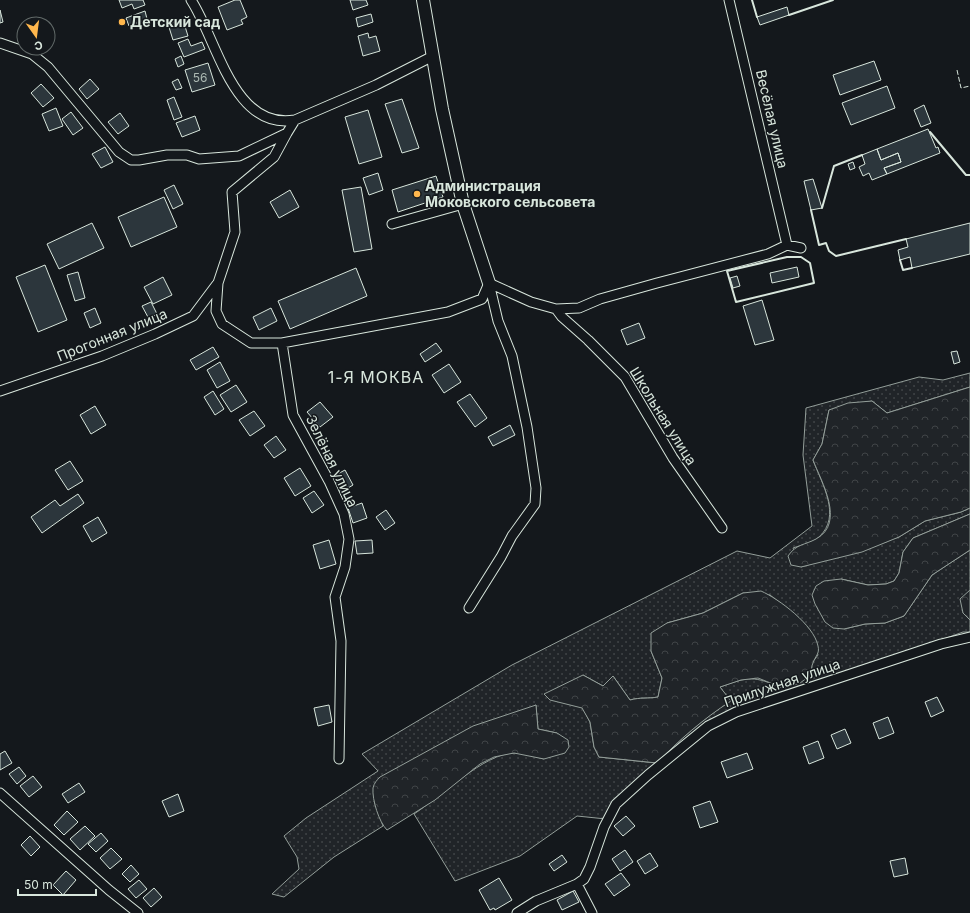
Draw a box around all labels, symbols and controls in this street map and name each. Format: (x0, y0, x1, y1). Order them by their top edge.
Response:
place label: Детский сад (130, 13, 220, 30)
north arrow (16, 16, 56, 56)
marker: Детский сад (117, 17, 127, 27)
text: С (33, 38, 44, 53)
street label: Весёлая улица (753, 68, 792, 170)
house number: 56 (193, 70, 207, 85)
place label: Администрация Моковского сельсовета (425, 177, 595, 210)
marker: Администрация Моковского сельсовета (412, 189, 422, 199)
street label: Прогонная улица (54, 305, 169, 364)
street label: Школьная улица (626, 363, 700, 468)
district label: 1-Я МОКВА (328, 367, 424, 387)
street label: Зелёная улица (303, 412, 362, 510)
street label: Прилужная улица (721, 655, 842, 710)
scale bar (18, 871, 96, 897)
text: 50 m (24, 877, 53, 892)

